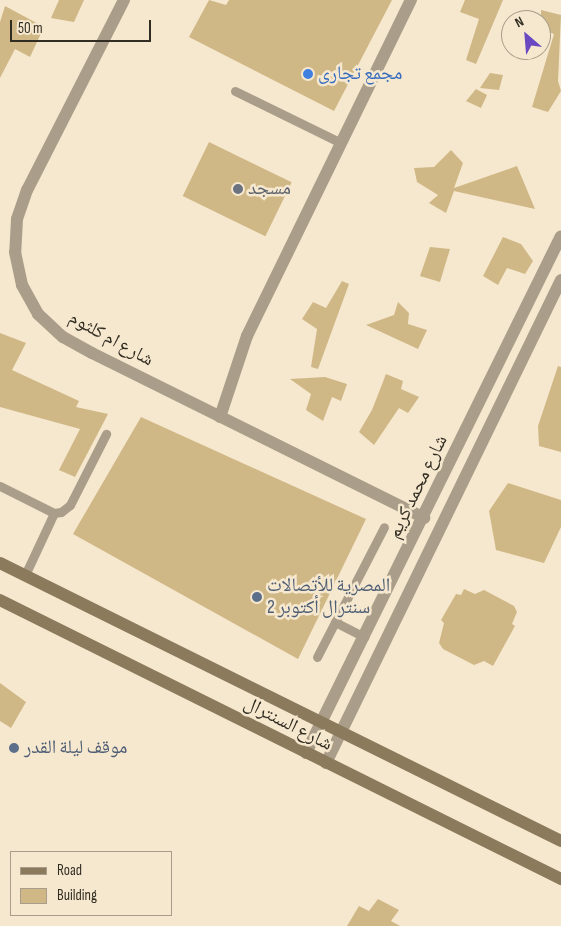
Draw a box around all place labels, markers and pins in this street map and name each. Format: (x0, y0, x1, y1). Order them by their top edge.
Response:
place label: مجمع تجارى (318, 63, 402, 85)
marker: مجمع تجارى (302, 68, 314, 80)
place label: مسجد (248, 178, 291, 200)
marker: مسجد (232, 183, 244, 195)
place label: المصرية للأتصالات سنترال أكتوبر 2 (267, 575, 390, 619)
marker: المصرية للأتصالات سنترال أكتوبر 2 (251, 591, 263, 603)
place label: موقف ليلة القدر (24, 737, 127, 759)
marker: موقف ليلة القدر (8, 742, 20, 754)

